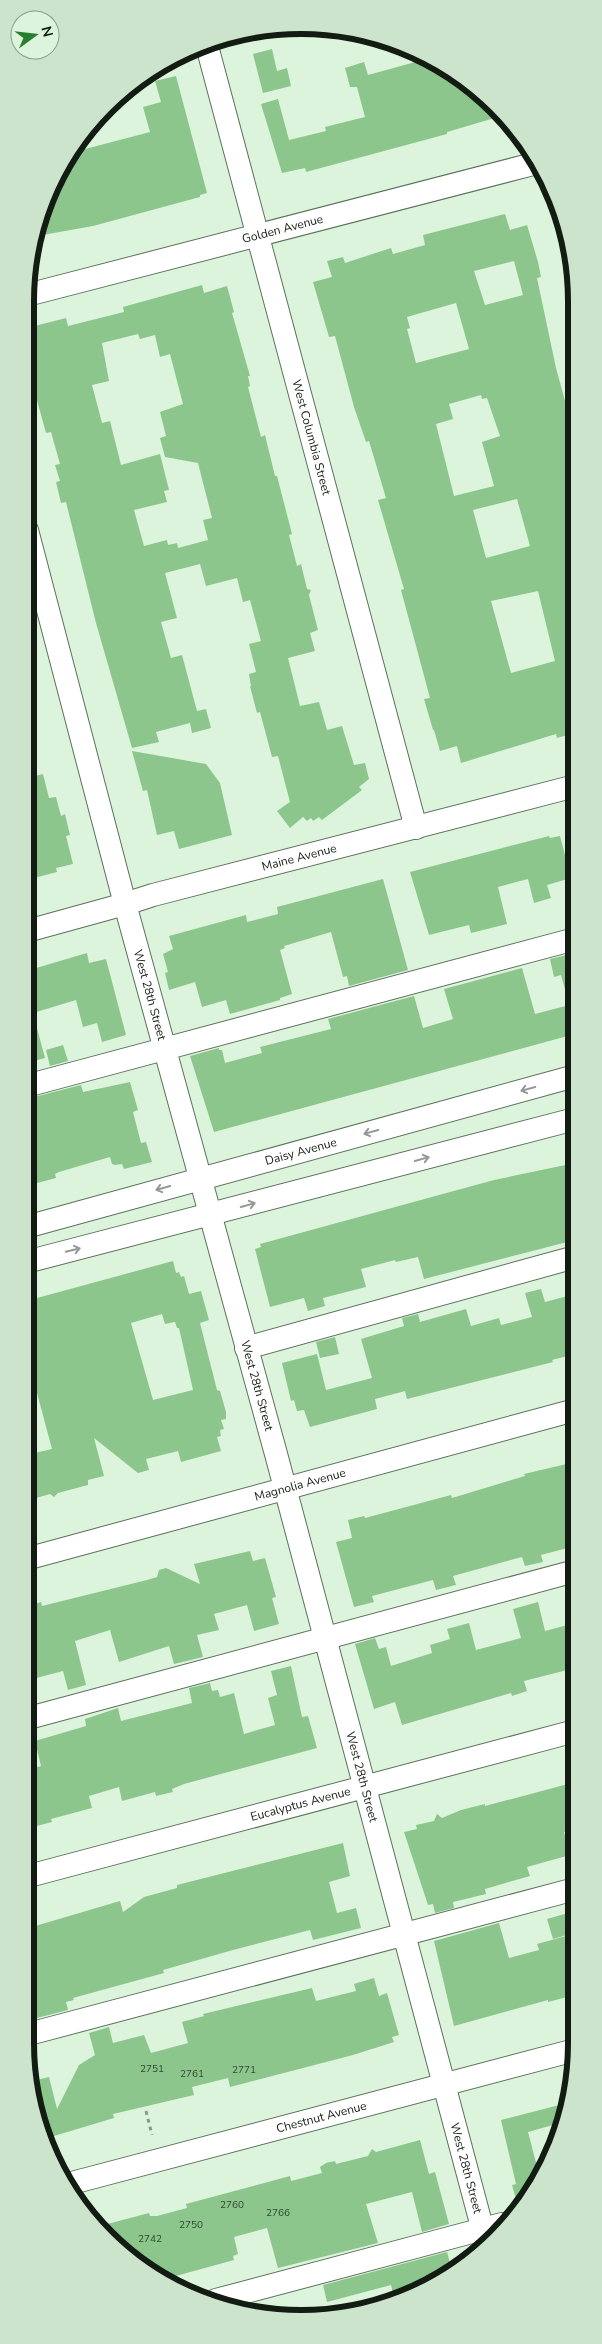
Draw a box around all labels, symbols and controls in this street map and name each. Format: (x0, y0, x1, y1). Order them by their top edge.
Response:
north arrow (10, 10, 60, 60)
text: N (37, 24, 58, 39)
street label: Golden Avenue (240, 211, 325, 247)
street label: West Columbia Street (288, 378, 335, 498)
street label: Maine Avenue (260, 840, 338, 875)
street label: West 28th Street (130, 948, 170, 1043)
one-way arrow (520, 1085, 536, 1095)
one-way arrow (363, 1128, 379, 1137)
street label: Daisy Avenue (263, 1134, 339, 1169)
one-way arrow (413, 1154, 429, 1163)
one-way arrow (156, 1184, 172, 1194)
one-way arrow (239, 1200, 255, 1209)
one-way arrow (65, 1245, 81, 1254)
street label: West 28th Street (237, 1338, 277, 1433)
street label: Magnolia Avenue (253, 1465, 347, 1505)
street label: West 28th Street (342, 1730, 382, 1825)
street label: Eucalyptus Avenue (249, 1783, 352, 1825)
house number: 2751 (140, 2062, 164, 2076)
house number: 2771 (232, 2063, 256, 2077)
house number: 2761 (180, 2067, 204, 2081)
street label: Chestnut Avenue (274, 2097, 368, 2137)
street label: West 28th Street (447, 2121, 486, 2216)
house number: 2760 (220, 2198, 244, 2212)
house number: 2766 (266, 2206, 290, 2220)
house number: 2750 (179, 2218, 203, 2232)
house number: 2742 (138, 2232, 162, 2246)

